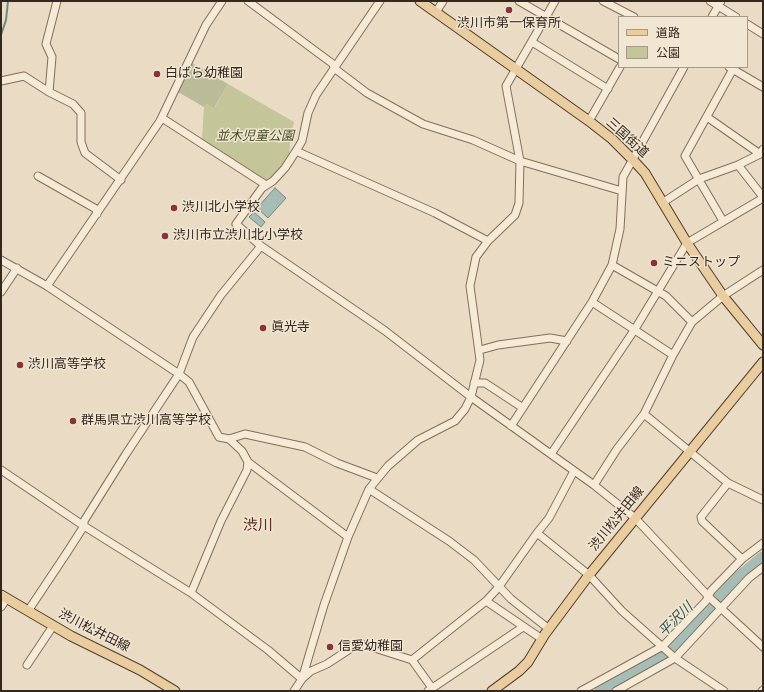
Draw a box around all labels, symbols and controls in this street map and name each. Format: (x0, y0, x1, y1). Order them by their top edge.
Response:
marker: 渋川市第一保育所 (504, 5, 514, 15)
place label: 渋川市第一保育所 (457, 16, 561, 32)
legend (618, 16, 748, 68)
text: 道路 (656, 26, 680, 40)
text: 公園 (656, 46, 680, 60)
place label: 白ばら幼稚園 (165, 66, 243, 82)
marker: 白ばら幼稚園 (152, 69, 162, 79)
street label: 三国街道 (602, 115, 652, 161)
park label: 並木児童公園 (216, 129, 294, 145)
place label: 渋川北小学校 (182, 200, 260, 216)
marker: 渋川北小学校 (169, 203, 179, 213)
place label: 渋川市立渋川北小学校 (173, 228, 303, 244)
marker: 渋川市立渋川北小学校 (160, 231, 170, 241)
place label: ミニストップ (662, 255, 740, 271)
marker: ミニストップ (649, 258, 659, 268)
place label: 眞光寺 (271, 320, 310, 336)
marker: 眞光寺 (258, 323, 268, 333)
place label: 渋川高等学校 (28, 357, 106, 373)
marker: 渋川高等学校 (15, 360, 25, 370)
place label: 群馬県立渋川高等学校 (81, 413, 211, 429)
marker: 群馬県立渋川高等学校 (68, 416, 78, 426)
street label: 渋川松井田線 (586, 484, 648, 554)
district label: 渋川 (243, 517, 273, 535)
water label: 平沢川 (655, 599, 697, 641)
street label: 渋川松井田線 (56, 606, 132, 656)
place label: 信愛幼稚園 (338, 639, 403, 655)
marker: 信愛幼稚園 (325, 642, 335, 652)

